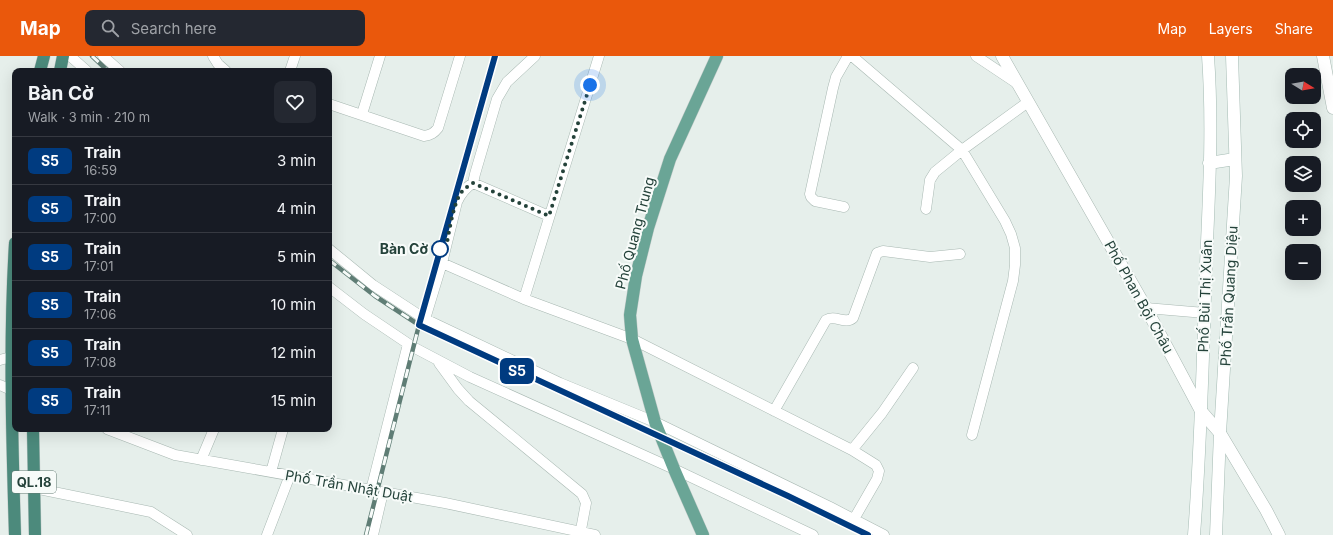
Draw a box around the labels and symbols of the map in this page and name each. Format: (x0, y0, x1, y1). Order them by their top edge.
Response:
north arrow (1285, 68, 1321, 104)
your location (580, 75, 600, 95)
street label: Phố Quang Trung (611, 175, 658, 291)
street label: Phố Trần Quang Diệu (1216, 225, 1241, 367)
street label: Phố Phan Bội Châu (1101, 237, 1178, 356)
street label: Phố Bùi Thị Xuân (1194, 239, 1215, 353)
place label: Bàn Cờ (380, 240, 428, 257)
marker: Bàn Cờ (431, 240, 449, 258)
line badge: S5 (499, 358, 535, 384)
street label: Phố Trần Nhật Duật (284, 466, 415, 505)
road number: QL.18 (12, 471, 56, 493)

